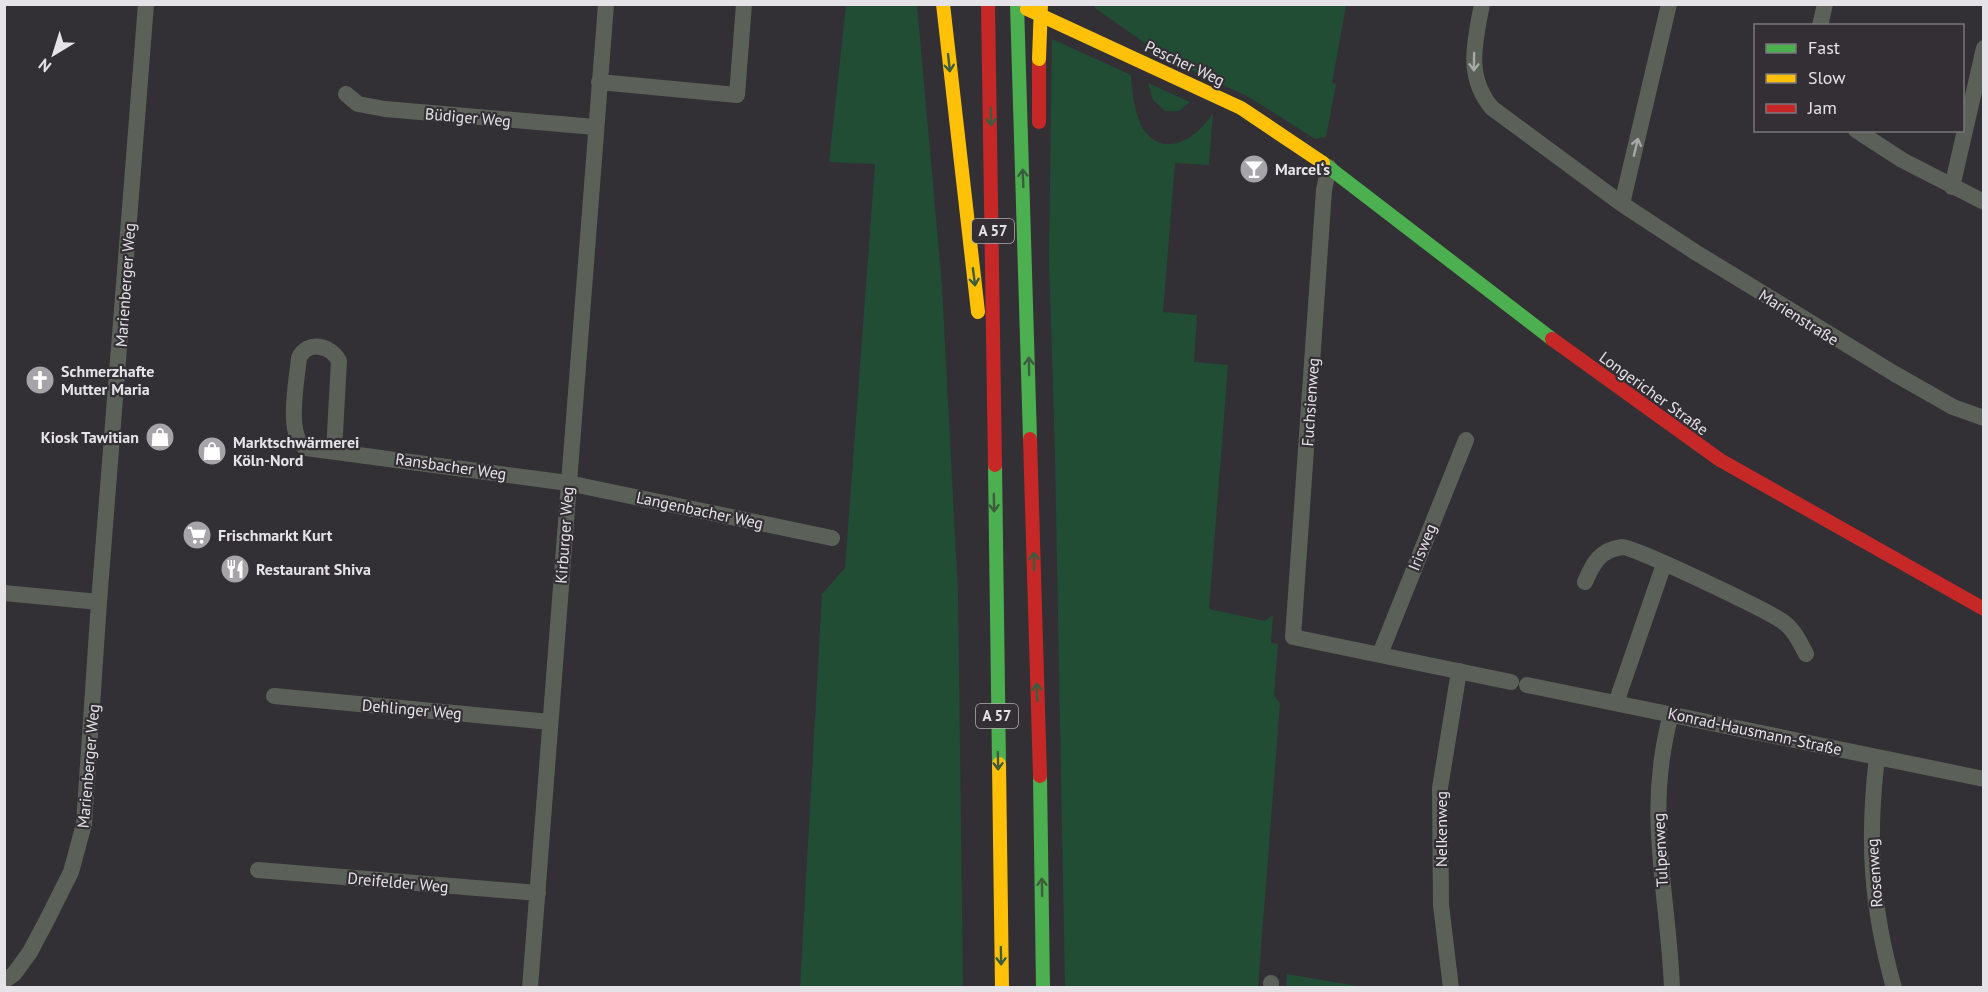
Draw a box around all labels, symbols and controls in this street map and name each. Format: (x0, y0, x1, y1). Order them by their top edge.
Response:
north arrow (24, 24, 84, 84)
legend (1754, 24, 1964, 132)
street label: Pescher Weg (1142, 36, 1228, 90)
text: Fast (1808, 36, 1840, 59)
one-way arrow (944, 52, 955, 72)
one-way arrow (1468, 52, 1479, 72)
text: N (34, 55, 55, 77)
text: Slow (1808, 66, 1846, 89)
text: Jam (1807, 96, 1837, 119)
street label: Büdiger Weg (424, 103, 512, 131)
one-way arrow (985, 107, 996, 127)
one-way arrow (1631, 138, 1643, 157)
bar icon: Marcel‘s (1238, 153, 1270, 185)
place label: Marcel‘s (1275, 159, 1330, 179)
one-way arrow (1017, 169, 1029, 189)
road number: A 57 (972, 219, 1014, 243)
street label: Marienberger Weg (111, 222, 139, 348)
one-way arrow (968, 267, 979, 287)
street label: Marienstraße (1755, 285, 1843, 349)
street label: Longericher Straße (1596, 347, 1712, 439)
one-way arrow (1023, 357, 1034, 377)
street label: Fuchsienweg (1297, 357, 1323, 447)
place label: Schmerzhafte Mutter Maria (61, 361, 154, 399)
church icon: Schmerzhafte Mutter Maria (24, 364, 56, 396)
shop icon: Kiosk Tawitian (144, 421, 176, 453)
place label: Kiosk Tawitian (41, 427, 139, 447)
place label: Marktschwärmerei Köln-Nord (233, 432, 359, 470)
shop icon: Marktschwärmerei Köln-Nord (196, 435, 228, 467)
street label: Ransbacher Weg (394, 448, 508, 484)
street label: Kirburger Weg (551, 486, 577, 584)
street label: Langenbacher Weg (635, 487, 765, 533)
one-way arrow (988, 493, 1000, 513)
supermarket icon: Frischmarkt Kurt (181, 519, 213, 551)
street label: Irisweg (1404, 520, 1440, 574)
place label: Frischmarkt Kurt (218, 525, 333, 545)
one-way arrow (1028, 552, 1039, 572)
restaurant icon: Restaurant Shiva (219, 553, 251, 585)
place label: Restaurant Shiva (256, 559, 371, 579)
one-way arrow (1031, 683, 1043, 703)
street label: Dehlinger Weg (361, 695, 463, 723)
street label: Marienberger Weg (73, 703, 103, 829)
street label: Konrad-Hausmann-Straße (1666, 703, 1844, 759)
road number: A 57 (976, 704, 1018, 728)
one-way arrow (992, 751, 1004, 771)
street label: Nelkenweg (1431, 791, 1451, 867)
street label: Tulpenweg (1648, 812, 1672, 888)
street label: Rosenweg (1862, 838, 1886, 908)
street label: Dreifelder Weg (347, 868, 449, 896)
one-way arrow (1036, 878, 1048, 898)
one-way arrow (995, 946, 1007, 966)

